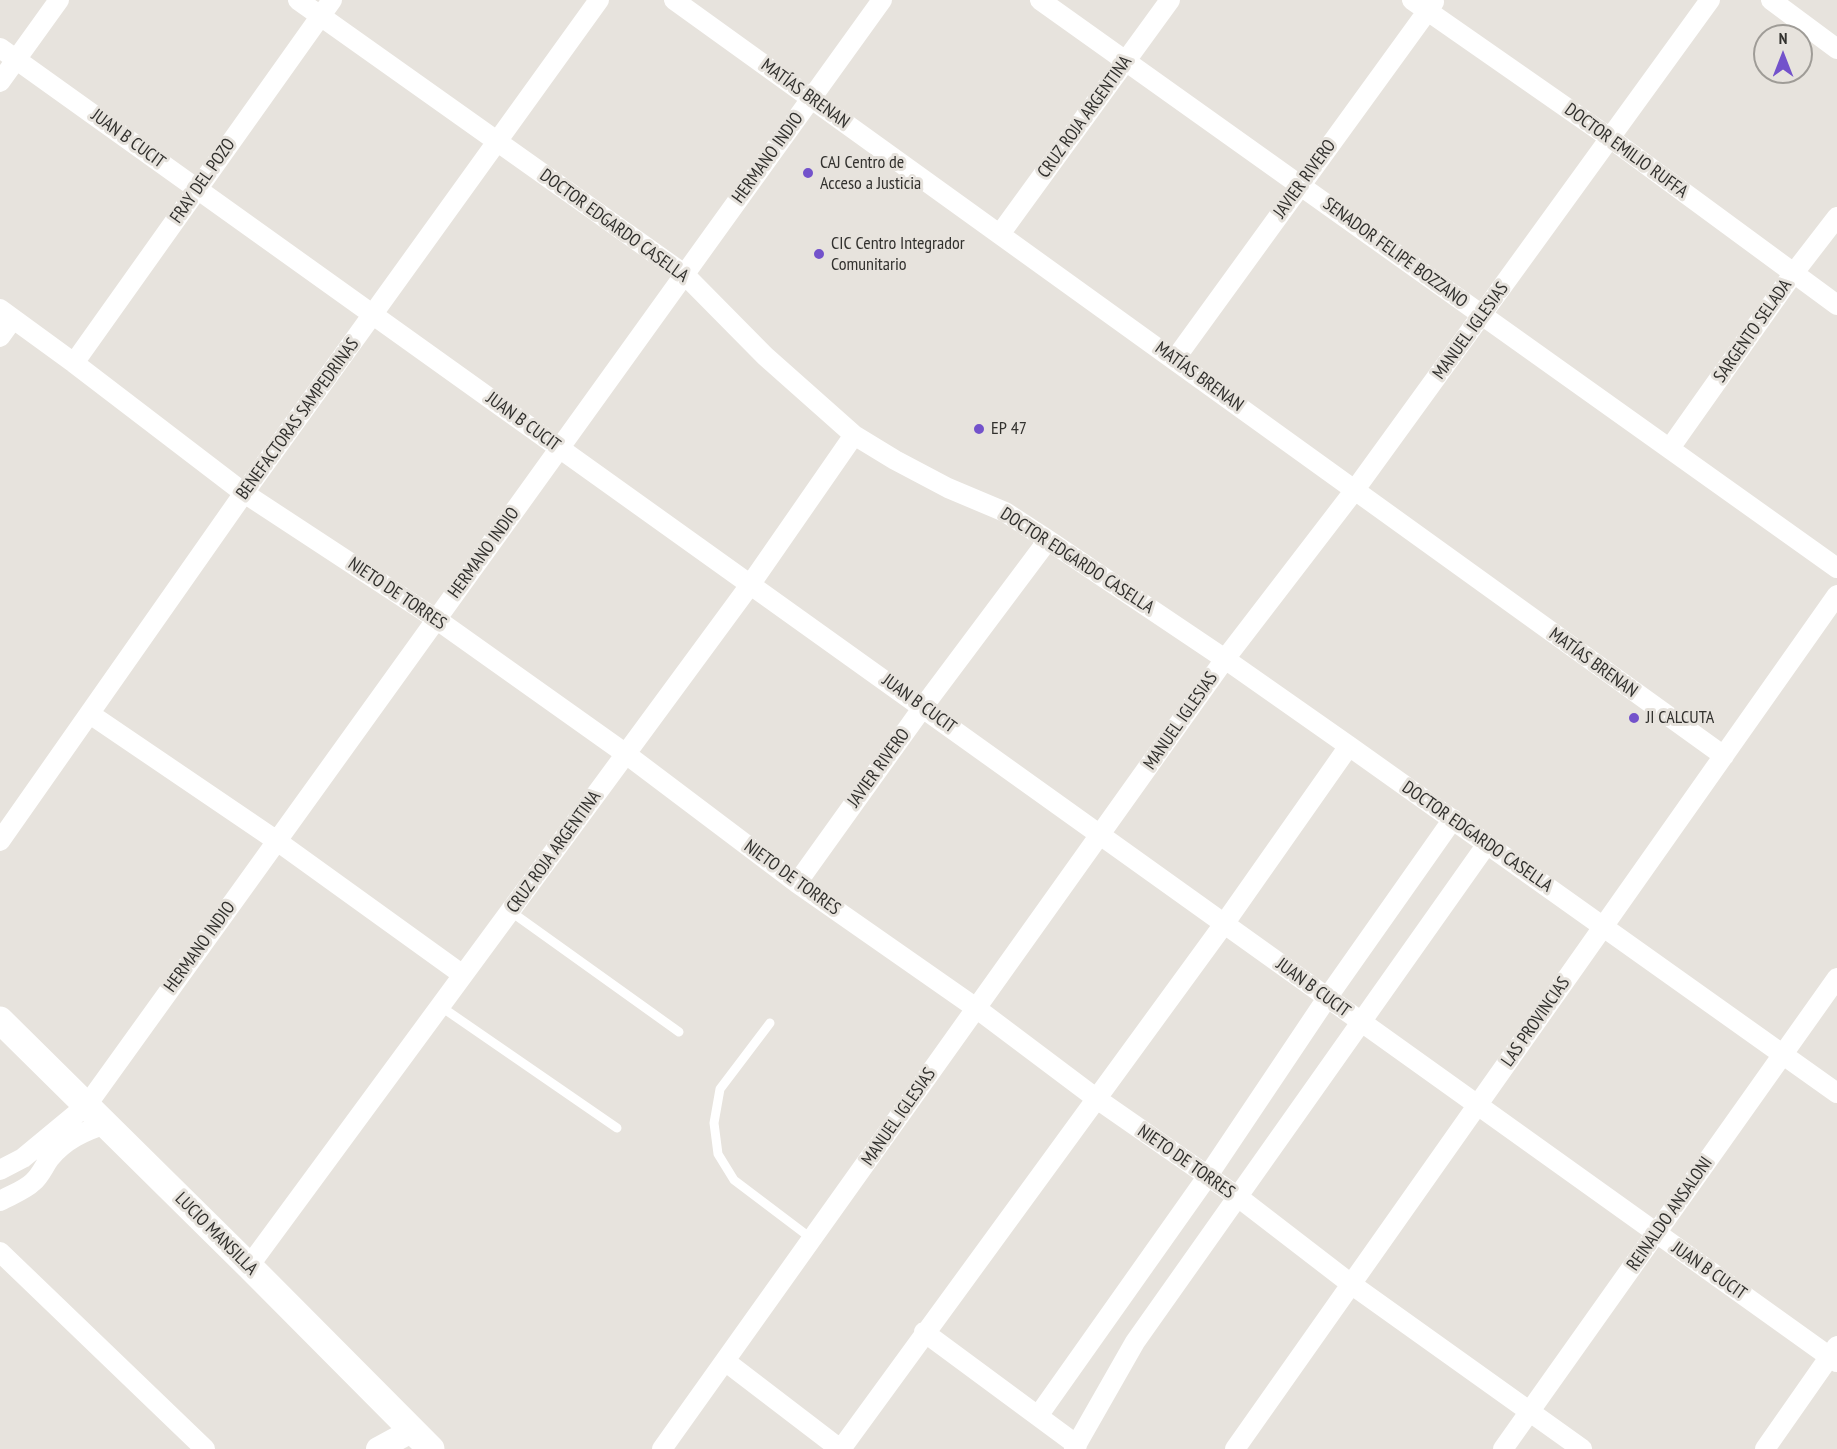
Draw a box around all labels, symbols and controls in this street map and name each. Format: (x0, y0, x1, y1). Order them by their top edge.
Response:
north arrow (1753, 24, 1813, 84)
text: N (1779, 28, 1787, 48)
street label: CRUZ ROJA ARGENTINA (1033, 52, 1137, 182)
street label: MATÍAS BRENAN (757, 55, 853, 133)
street label: DOCTOR EMILIO RUFFA (1560, 99, 1692, 203)
street label: JUAN B CUCIT (87, 105, 169, 173)
street label: HERMANO INDIO (728, 108, 808, 208)
street label: FRAY DEL POZO (166, 134, 240, 228)
street label: JAVIER RIVERO (1269, 136, 1341, 222)
place label: CAJ Centro de Acceso a Justicia (820, 152, 921, 195)
street label: DOCTOR EDGARDO CASELLA (535, 165, 693, 287)
marker: CAJ Centro de Acceso a Justicia (801, 166, 815, 180)
street label: SENADOR FELIPE BOZZANO (1319, 193, 1471, 313)
place label: CIC Centro Integrador Comunitario (831, 233, 965, 276)
marker: CIC Centro Integrador Comunitario (812, 247, 826, 261)
street label: SARGENTO SELADA (1710, 275, 1796, 387)
street label: MANUEL IGLESIAS (1429, 278, 1513, 384)
street label: BENEFACTORAS SAMPEDRINAS (232, 334, 364, 504)
street label: MATÍAS BRENAN (1151, 338, 1247, 416)
street label: JUAN B CUCIT (482, 388, 564, 456)
place label: EP 47 (991, 418, 1027, 440)
marker: EP 47 (972, 422, 986, 436)
street label: HERMANO INDIO (444, 503, 524, 603)
street label: DOCTOR EDGARDO CASELLA (996, 503, 1158, 619)
street label: NIETO DE TORRES (344, 553, 450, 635)
street label: MATÍAS BRENAN (1545, 624, 1641, 702)
street label: MANUEL IGLESIAS (1139, 668, 1223, 774)
street label: JUAN B CUCIT (878, 670, 960, 738)
place label: JI CALCUTA (1646, 707, 1714, 729)
marker: JI CALCUTA (1627, 711, 1641, 725)
street label: JAVIER RIVERO (843, 725, 915, 811)
street label: DOCTOR EDGARDO CASELLA (1398, 777, 1556, 897)
street label: CRUZ ROJA ARGENTINA (502, 787, 606, 917)
street label: NIETO DE TORRES (740, 836, 844, 920)
street label: HERMANO INDIO (160, 897, 240, 997)
street label: JUAN B CUCIT (1272, 954, 1354, 1022)
street label: LAS PROVINCIAS (1497, 973, 1575, 1071)
street label: MANUEL IGLESIAS (857, 1064, 941, 1170)
street label: NIETO DE TORRES (1133, 1121, 1239, 1203)
street label: REINALDO ANSALONI (1623, 1153, 1717, 1275)
street label: LUCIO MANSILLA (170, 1188, 262, 1280)
street label: JUAN B CUCIT (1668, 1237, 1750, 1305)

